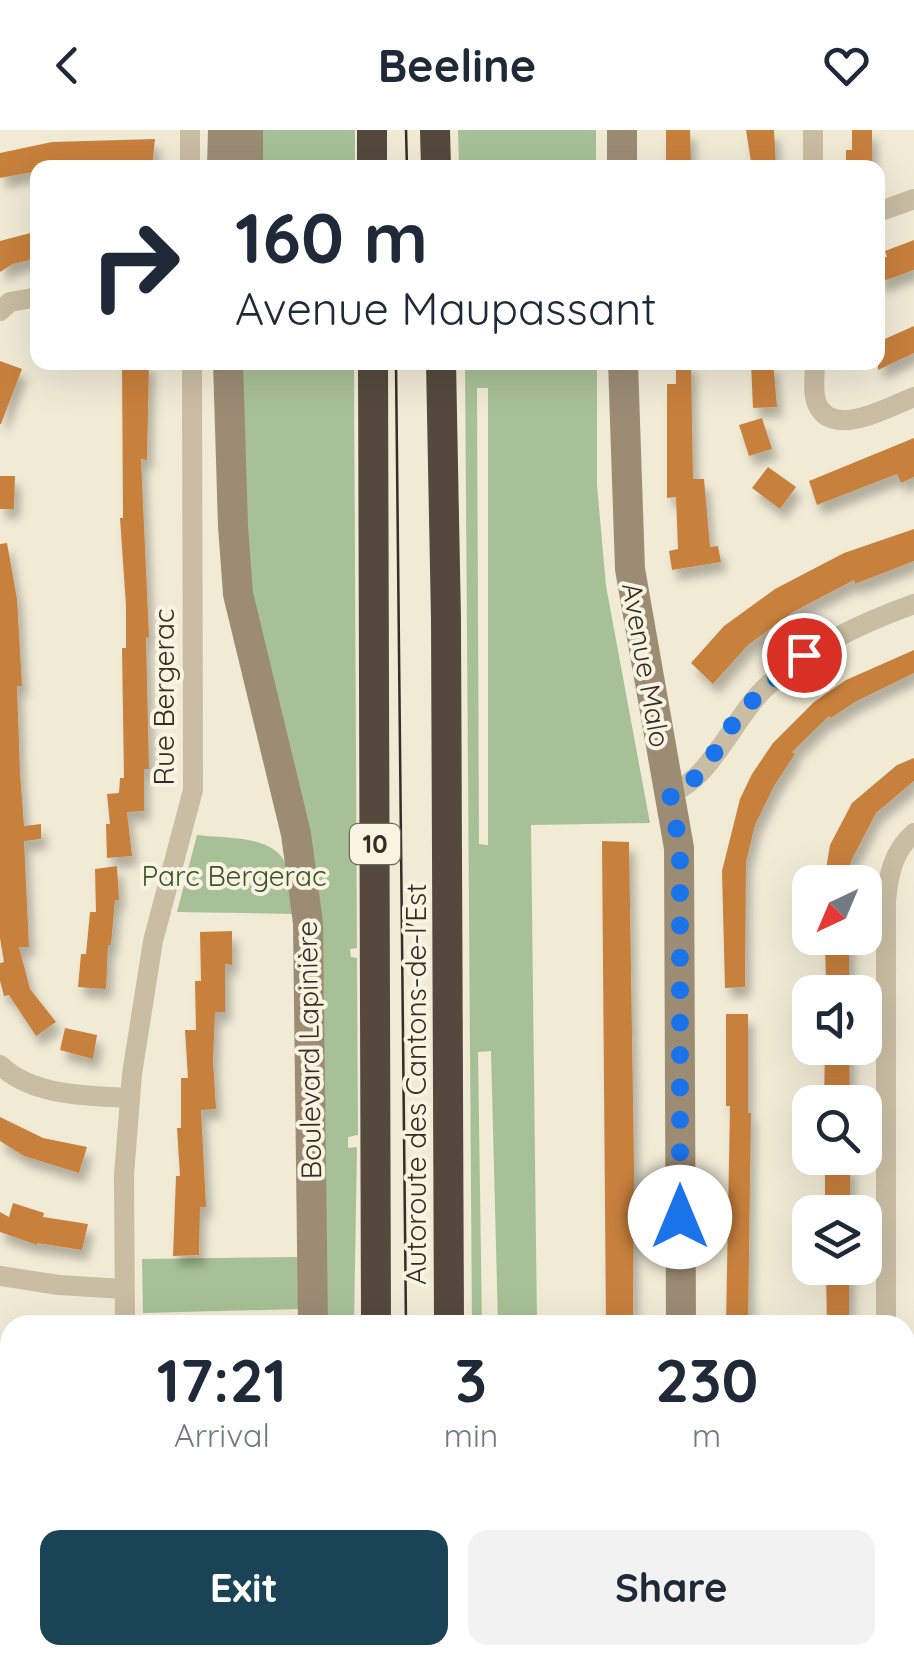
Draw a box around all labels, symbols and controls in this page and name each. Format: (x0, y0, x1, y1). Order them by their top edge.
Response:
text: Beeline (378, 37, 536, 93)
icon: back (40, 38, 95, 93)
icon: heart (819, 38, 874, 93)
text: 160 m (235, 193, 428, 281)
icon: right (70, 200, 200, 330)
text: Avenue Maupassant (235, 280, 656, 336)
street label: Avenue Malo (615, 580, 678, 750)
street label: Rue Bergerac (146, 609, 181, 785)
pin (762, 613, 847, 698)
icon: arrive (777, 628, 832, 683)
road number: 10 (350, 824, 400, 864)
park label: Parc Bergerac (142, 858, 326, 893)
north arrow (792, 865, 882, 955)
map controls (792, 865, 882, 1285)
street label: Autoroute des Cantons-de-l'Est (398, 883, 433, 1285)
street label: Boulevard Lapinière (289, 921, 328, 1179)
button: sound (792, 975, 882, 1065)
button: search (792, 1085, 882, 1175)
position arrow (628, 1165, 732, 1269)
button: layers (792, 1195, 882, 1285)
text: 17:21 (157, 1342, 287, 1417)
text: 3 (455, 1342, 487, 1417)
text: 230 (655, 1342, 758, 1417)
text: Arrival (174, 1415, 270, 1455)
text: min (444, 1415, 498, 1455)
text: m (692, 1415, 721, 1455)
button: Exit (40, 1530, 448, 1645)
button: Share (468, 1530, 875, 1645)

